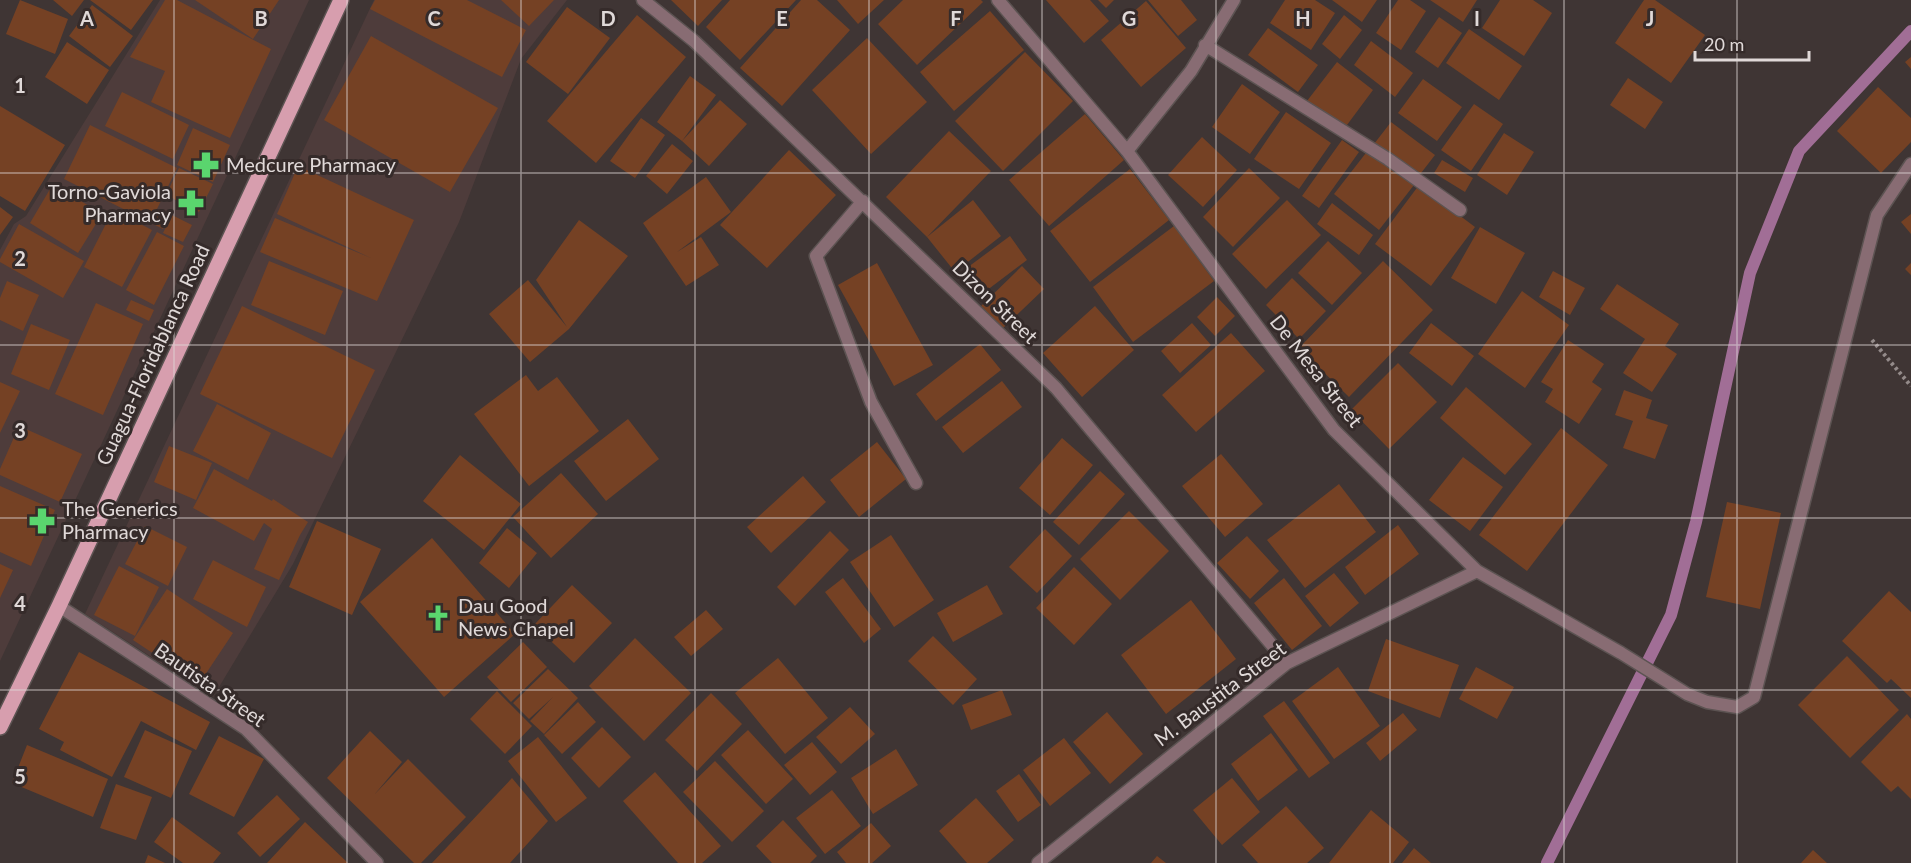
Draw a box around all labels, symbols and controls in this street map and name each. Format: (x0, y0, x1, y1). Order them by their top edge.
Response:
text: A (79, 6, 94, 30)
text: B (254, 6, 268, 30)
text: C (427, 6, 441, 30)
text: D (600, 6, 616, 30)
text: E (776, 6, 788, 30)
text: F (950, 6, 962, 30)
text: G (1122, 6, 1136, 30)
text: H (1295, 6, 1311, 30)
text: I (1474, 6, 1480, 30)
text: J (1646, 6, 1654, 30)
scale bar (1695, 24, 1809, 62)
text: 20 m (1704, 33, 1744, 55)
text: 1 (14, 73, 26, 97)
pharmacy icon: Medcure Pharmacy (191, 150, 221, 180)
place label: Medcure Pharmacy (226, 152, 397, 176)
place label: Torno-Gaviola Pharmacy (48, 179, 172, 226)
pharmacy icon: Torno-Gaviola Pharmacy (176, 188, 206, 218)
street label: Guagua-Floridablanca Road (90, 240, 214, 469)
text: 2 (14, 246, 26, 270)
street label: Dizon Street (948, 255, 1043, 348)
street label: De Mesa Street (1265, 309, 1368, 431)
text: 3 (14, 418, 26, 442)
place label: The Generics Pharmacy (62, 496, 178, 543)
pharmacy icon: The Generics Pharmacy (27, 506, 57, 536)
text: 4 (14, 591, 26, 615)
place label: Dau Good News Chapel (458, 593, 574, 640)
church icon: Dau Good News Chapel (423, 603, 453, 633)
street label: M. Baustita Street (1149, 636, 1290, 750)
street label: Bautista Street (151, 637, 271, 731)
text: 5 (14, 764, 26, 788)

